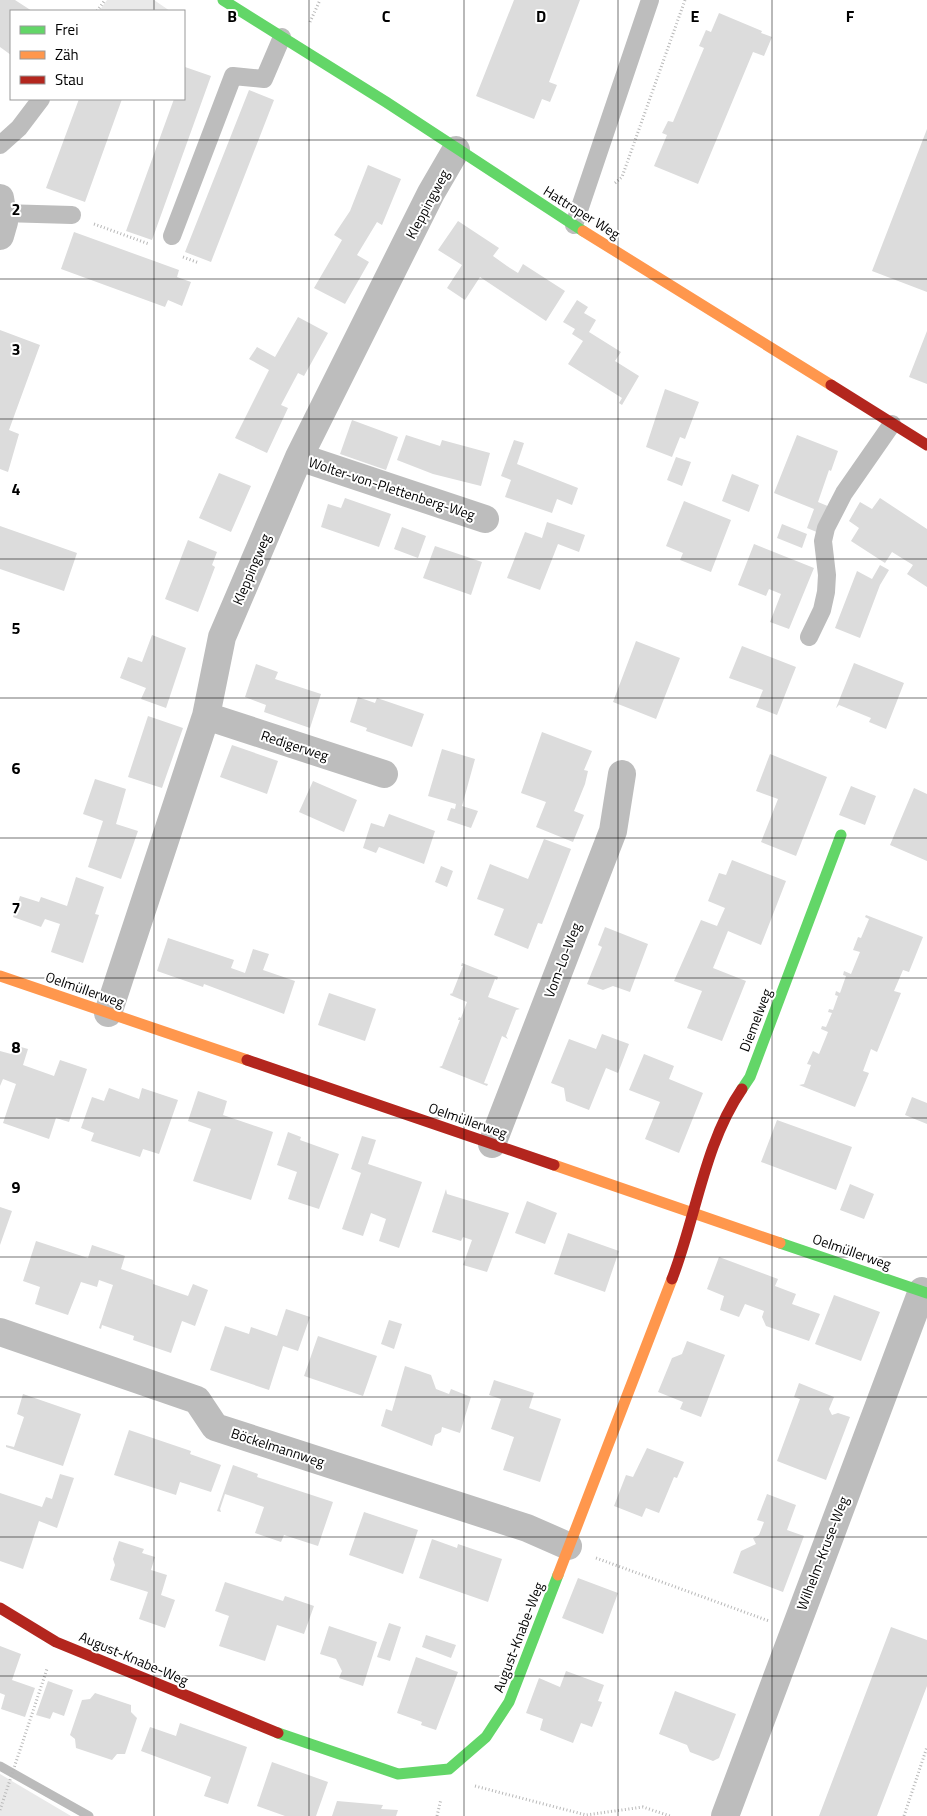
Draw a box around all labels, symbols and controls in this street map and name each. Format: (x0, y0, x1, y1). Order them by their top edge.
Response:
text: B (227, 4, 237, 28)
text: C (382, 4, 391, 28)
text: D (536, 4, 546, 28)
text: E (691, 4, 700, 28)
text: F (846, 4, 855, 28)
legend (10, 10, 185, 100)
text: Frei (55, 18, 78, 41)
text: Zäh (55, 43, 79, 66)
text: Stau (55, 68, 84, 91)
street label: Kleppingweg (400, 166, 454, 242)
street label: Hattroper Weg (539, 180, 625, 244)
text: 2 (12, 197, 20, 221)
text: 3 (12, 337, 20, 361)
street label: Wolter-von-Plettenberg-Weg (306, 451, 478, 525)
text: 4 (12, 477, 21, 501)
street label: Kleppingweg (227, 530, 275, 608)
text: 5 (12, 616, 21, 640)
street label: Redigerweg (258, 724, 332, 766)
text: 6 (12, 756, 21, 780)
text: 7 (12, 896, 20, 920)
street label: Vom-Lo-Weg (538, 919, 586, 1001)
street label: Oelmüllerweg (43, 966, 127, 1012)
street label: Diemelweg (733, 985, 777, 1055)
text: 8 (12, 1035, 21, 1059)
street label: Oelmüllerweg (426, 1097, 510, 1143)
text: 9 (12, 1175, 21, 1199)
street label: Oelmüllerweg (810, 1228, 894, 1274)
street label: Böckelmannweg (228, 1422, 328, 1472)
street label: Wilhelm-Kruse-Weg (791, 1493, 853, 1613)
street label: August-Knabe-Weg (487, 1579, 549, 1695)
street label: August-Knabe-Weg (76, 1626, 192, 1690)

